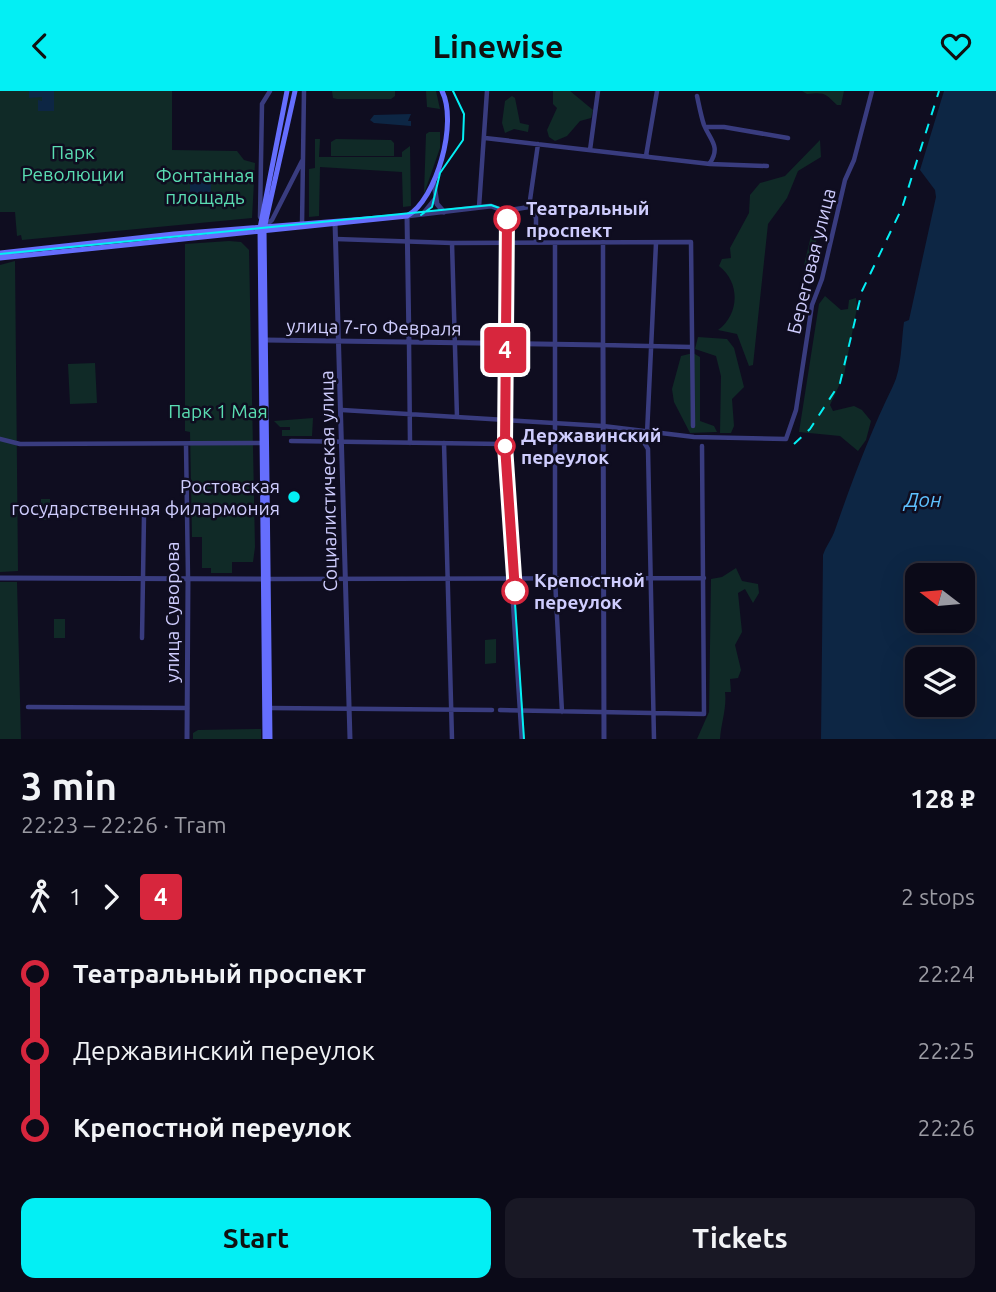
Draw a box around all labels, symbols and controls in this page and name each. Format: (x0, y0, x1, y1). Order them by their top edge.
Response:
icon: back (21, 27, 59, 65)
icon: heart (937, 27, 975, 65)
text: Linewise (432, 28, 564, 64)
park label: Парк Революции (22, 141, 124, 185)
park label: Фонтанная площадь (156, 164, 254, 208)
street label: Береговая улица (782, 186, 840, 336)
place label: Театральный проспект (526, 197, 649, 241)
marker: Театральный проспект (494, 206, 520, 232)
street label: улица 7-го Февраля (286, 314, 462, 340)
line badge: 4 (482, 327, 528, 373)
text: 4 (498, 336, 512, 363)
street label: Социалистическая улица (315, 370, 341, 592)
park label: Парк 1 Мая (168, 400, 268, 422)
place label: Державинский переулок (521, 424, 661, 468)
marker: Державинский переулок (495, 436, 515, 456)
place label: Ростовская государственная филармония (11, 475, 280, 519)
water label: Дон (902, 487, 942, 511)
marker: Ростовская государственная филармония (286, 489, 302, 505)
street label: улица Суворова (161, 541, 183, 683)
north arrow (905, 563, 975, 633)
map controls (905, 563, 975, 717)
place label: Крепостной переулок (534, 569, 645, 613)
marker: Крепостной переулок (502, 578, 528, 604)
button: layers (905, 647, 975, 717)
text: 3 min (21, 765, 117, 807)
text: 128 ₽ (910, 784, 975, 813)
text: 22:23 – 22:26 · Tram (21, 812, 227, 837)
icon: walk (21, 878, 59, 916)
icon: forward (92, 878, 130, 916)
text: 4 (154, 883, 168, 910)
text: 1 (69, 884, 82, 909)
text: 2 stops (901, 884, 975, 909)
text: Театральный проспект (73, 959, 366, 988)
text: 22:24 (917, 961, 975, 986)
text: Державинский переулок (73, 1036, 375, 1065)
text: 22:25 (917, 1038, 975, 1063)
text: Крепостной переулок (73, 1113, 351, 1142)
text: 22:26 (917, 1115, 975, 1140)
button: Start (21, 1198, 491, 1278)
button: Tickets (505, 1198, 975, 1278)

